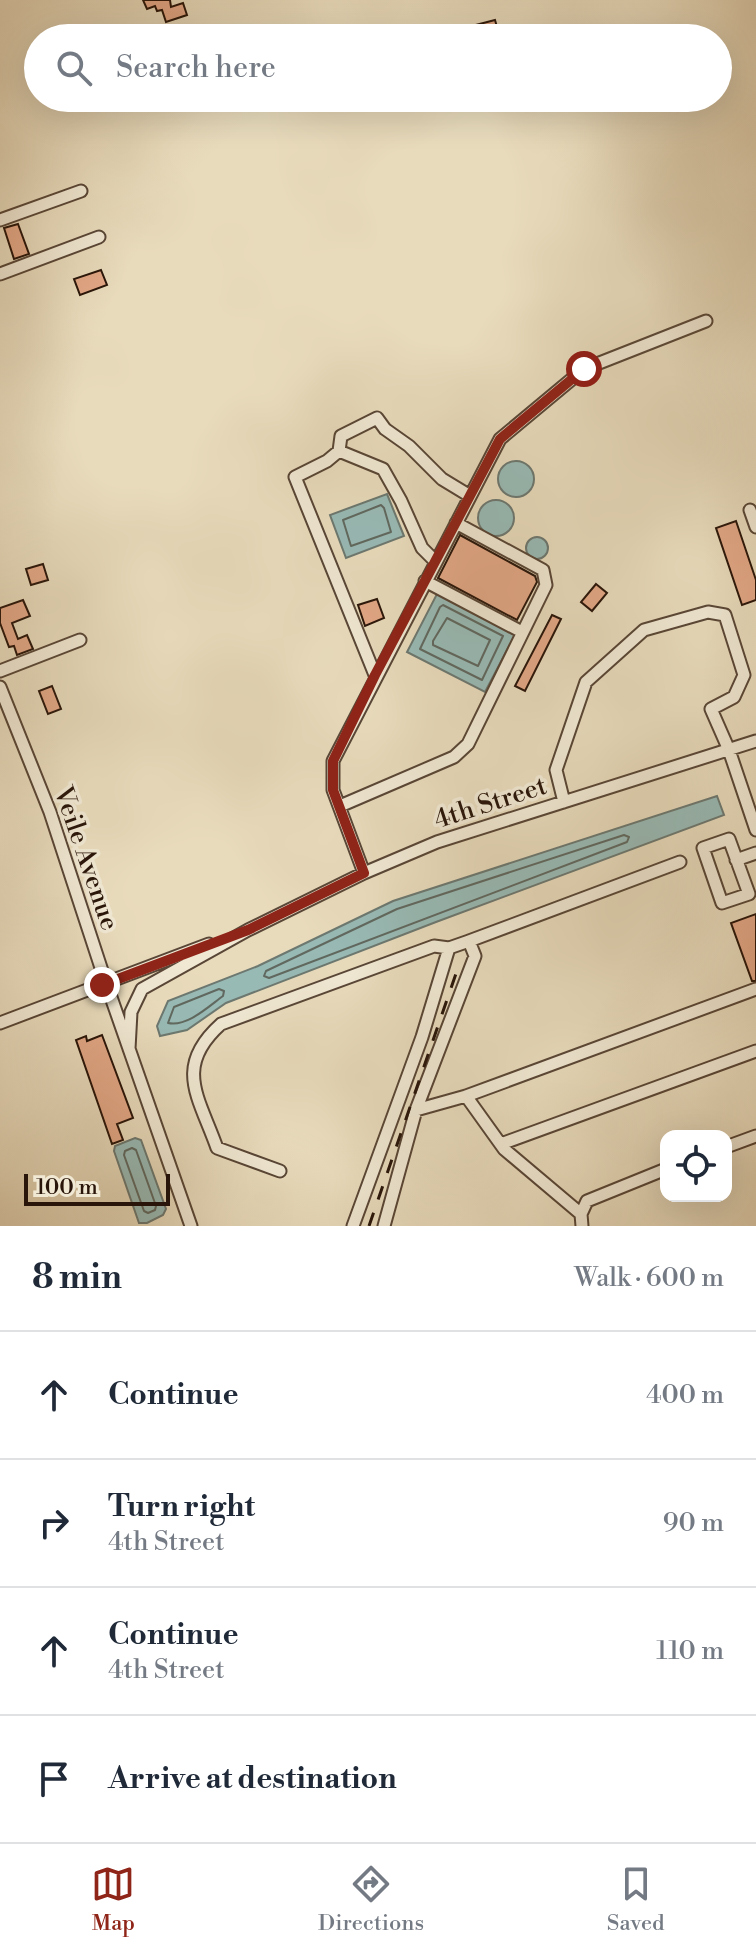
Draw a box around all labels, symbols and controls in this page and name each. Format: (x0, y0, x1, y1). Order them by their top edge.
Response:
search box (24, 24, 732, 112)
icon: search (52, 46, 96, 90)
text: Search here (116, 49, 276, 87)
route start (566, 351, 602, 387)
street label: 4th Street (430, 770, 551, 836)
street label: Veile Avenue (46, 781, 126, 934)
route end (84, 967, 120, 1003)
map controls (660, 1130, 732, 1202)
button: locate (660, 1130, 732, 1202)
scale bar (24, 1170, 170, 1206)
text: 100 m (36, 1174, 98, 1201)
text: 8 min (32, 1257, 122, 1299)
text: Walk · 600 m (574, 1262, 724, 1294)
icon: ahead (32, 1373, 76, 1417)
text: Continue (108, 1376, 239, 1414)
text: 400 m (646, 1379, 724, 1411)
text: Turn right (108, 1488, 255, 1526)
icon: right (32, 1501, 76, 1545)
text: 90 m (663, 1507, 724, 1539)
text: 4th Street (108, 1526, 224, 1558)
text: Continue (108, 1616, 239, 1654)
icon: ahead (32, 1629, 76, 1673)
text: 110 m (656, 1635, 724, 1667)
text: 4th Street (108, 1654, 224, 1686)
icon: arrive (32, 1757, 76, 1801)
text: Arrive at destination (108, 1760, 397, 1798)
tab: Map (91, 1862, 135, 1937)
tab: Directions (318, 1862, 424, 1937)
tab: Saved (607, 1862, 665, 1937)

